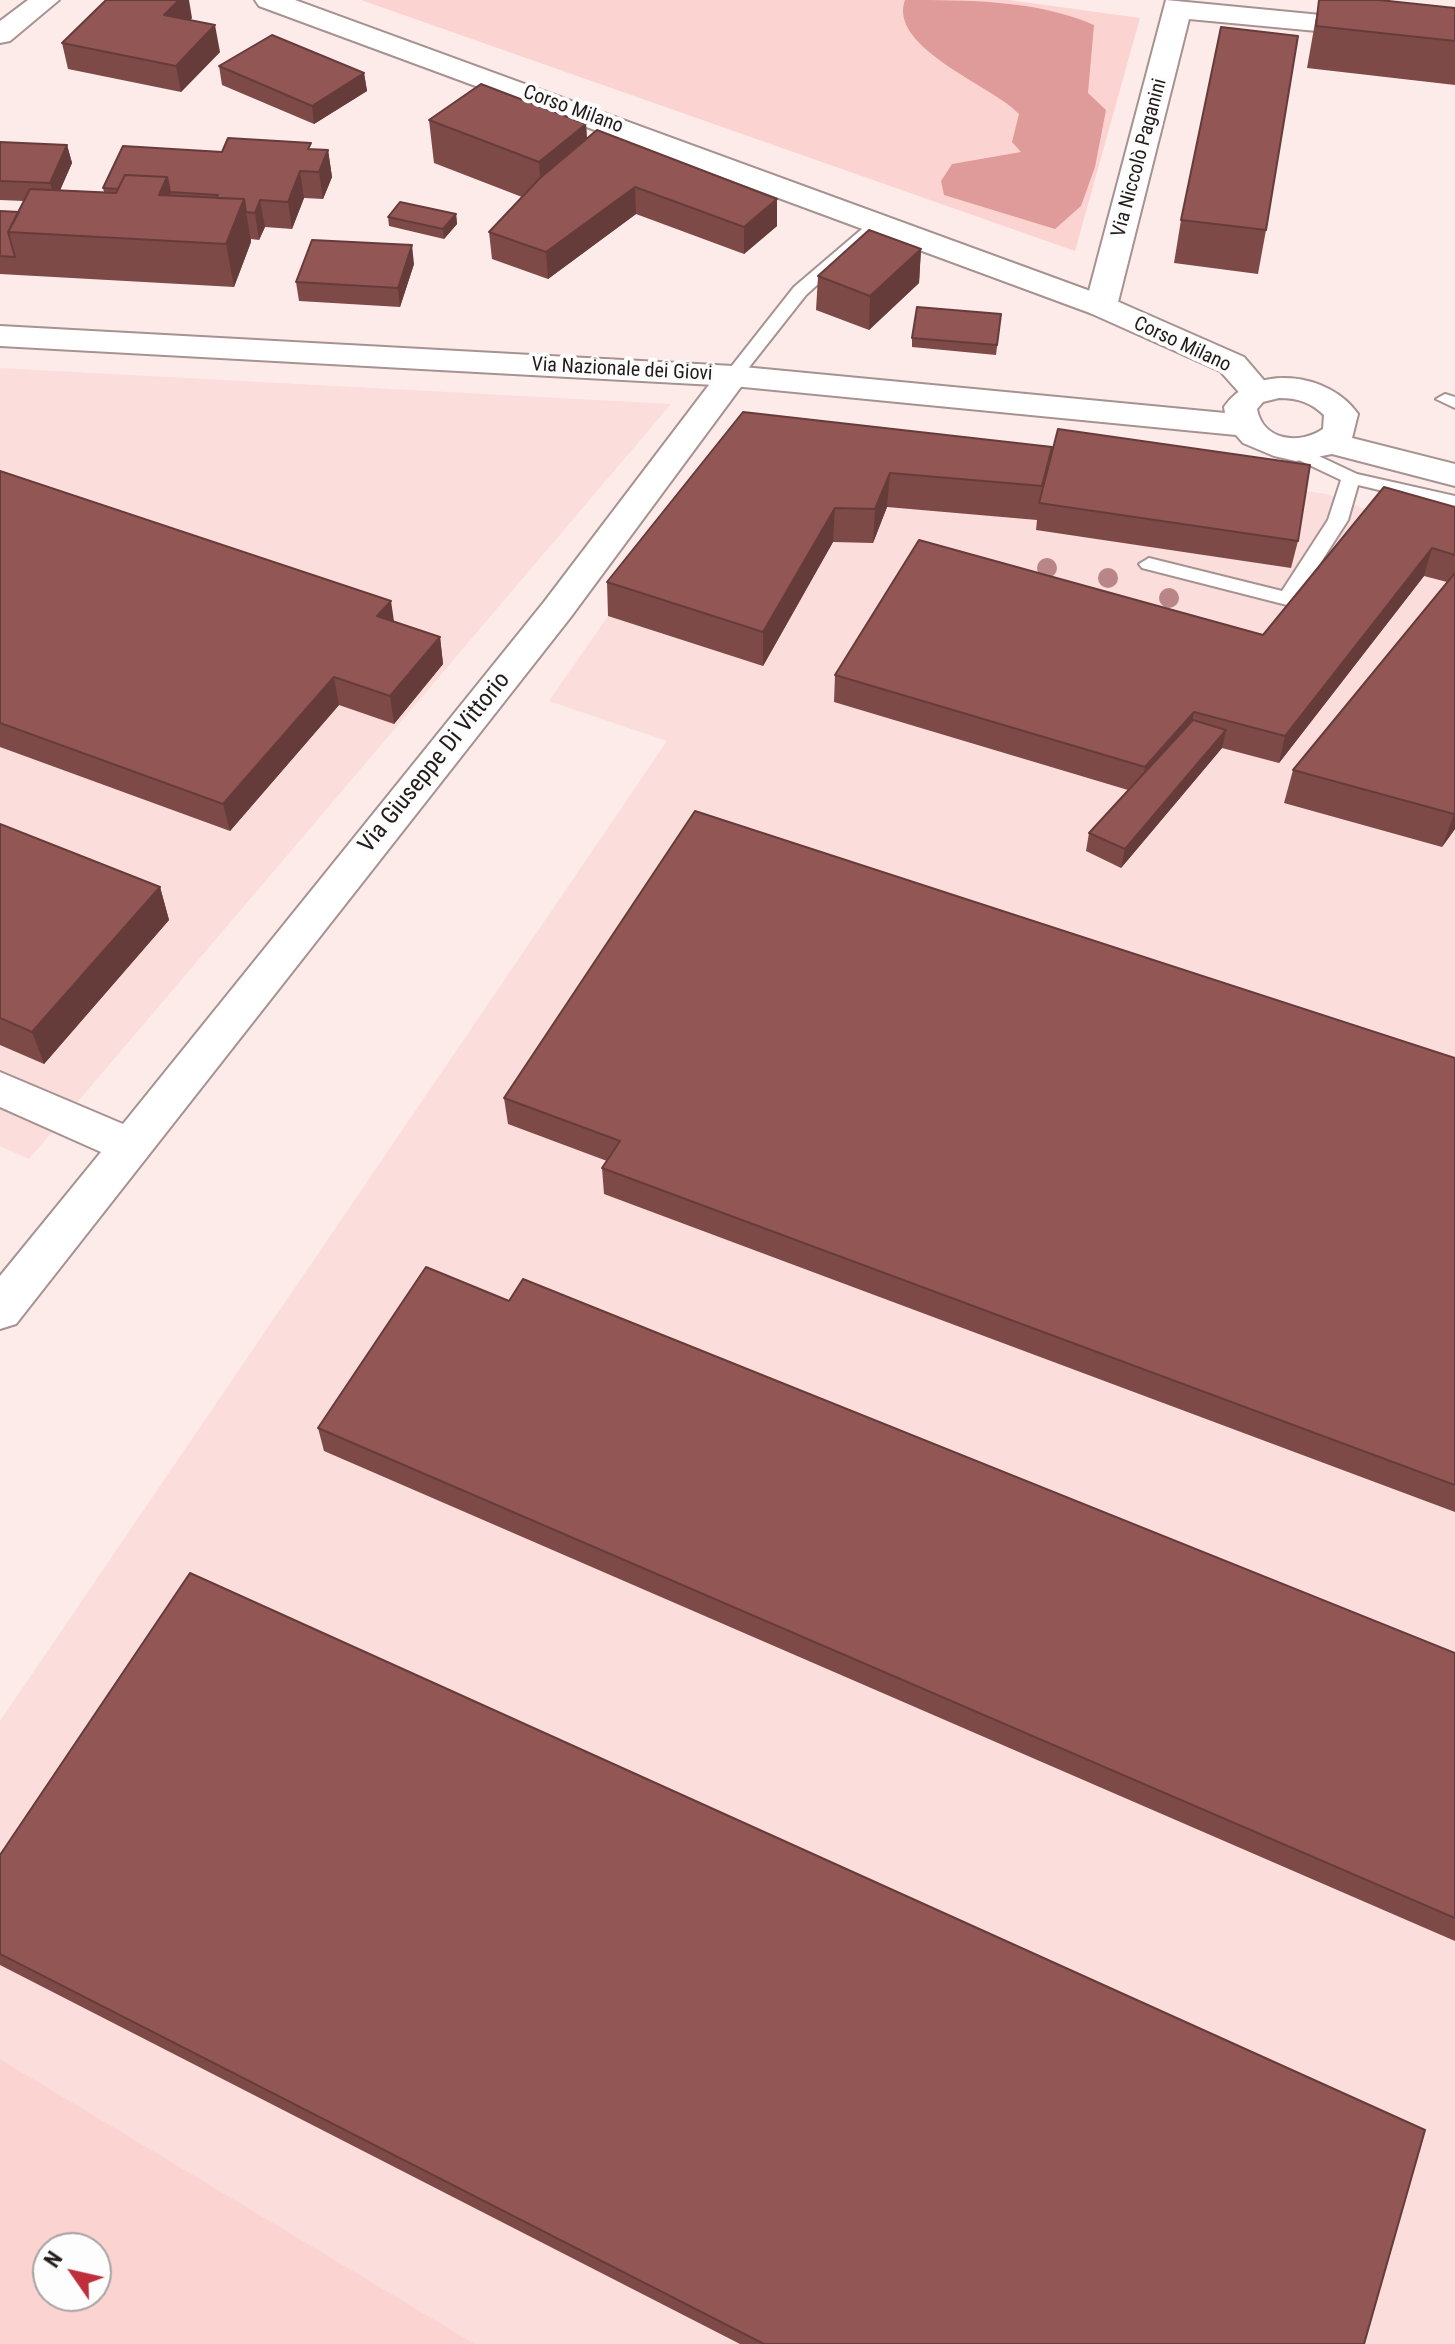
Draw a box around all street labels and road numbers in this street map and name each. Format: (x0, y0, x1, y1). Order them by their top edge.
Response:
street label: Via Niccolò Paganini (1107, 76, 1173, 240)
street label: Corso Milano (520, 81, 626, 139)
street label: Corso Milano (1129, 312, 1235, 378)
street label: Via Nazionale dei Giovi (531, 353, 713, 387)
street label: Via Giuseppe Di Vittorio (353, 667, 517, 859)

